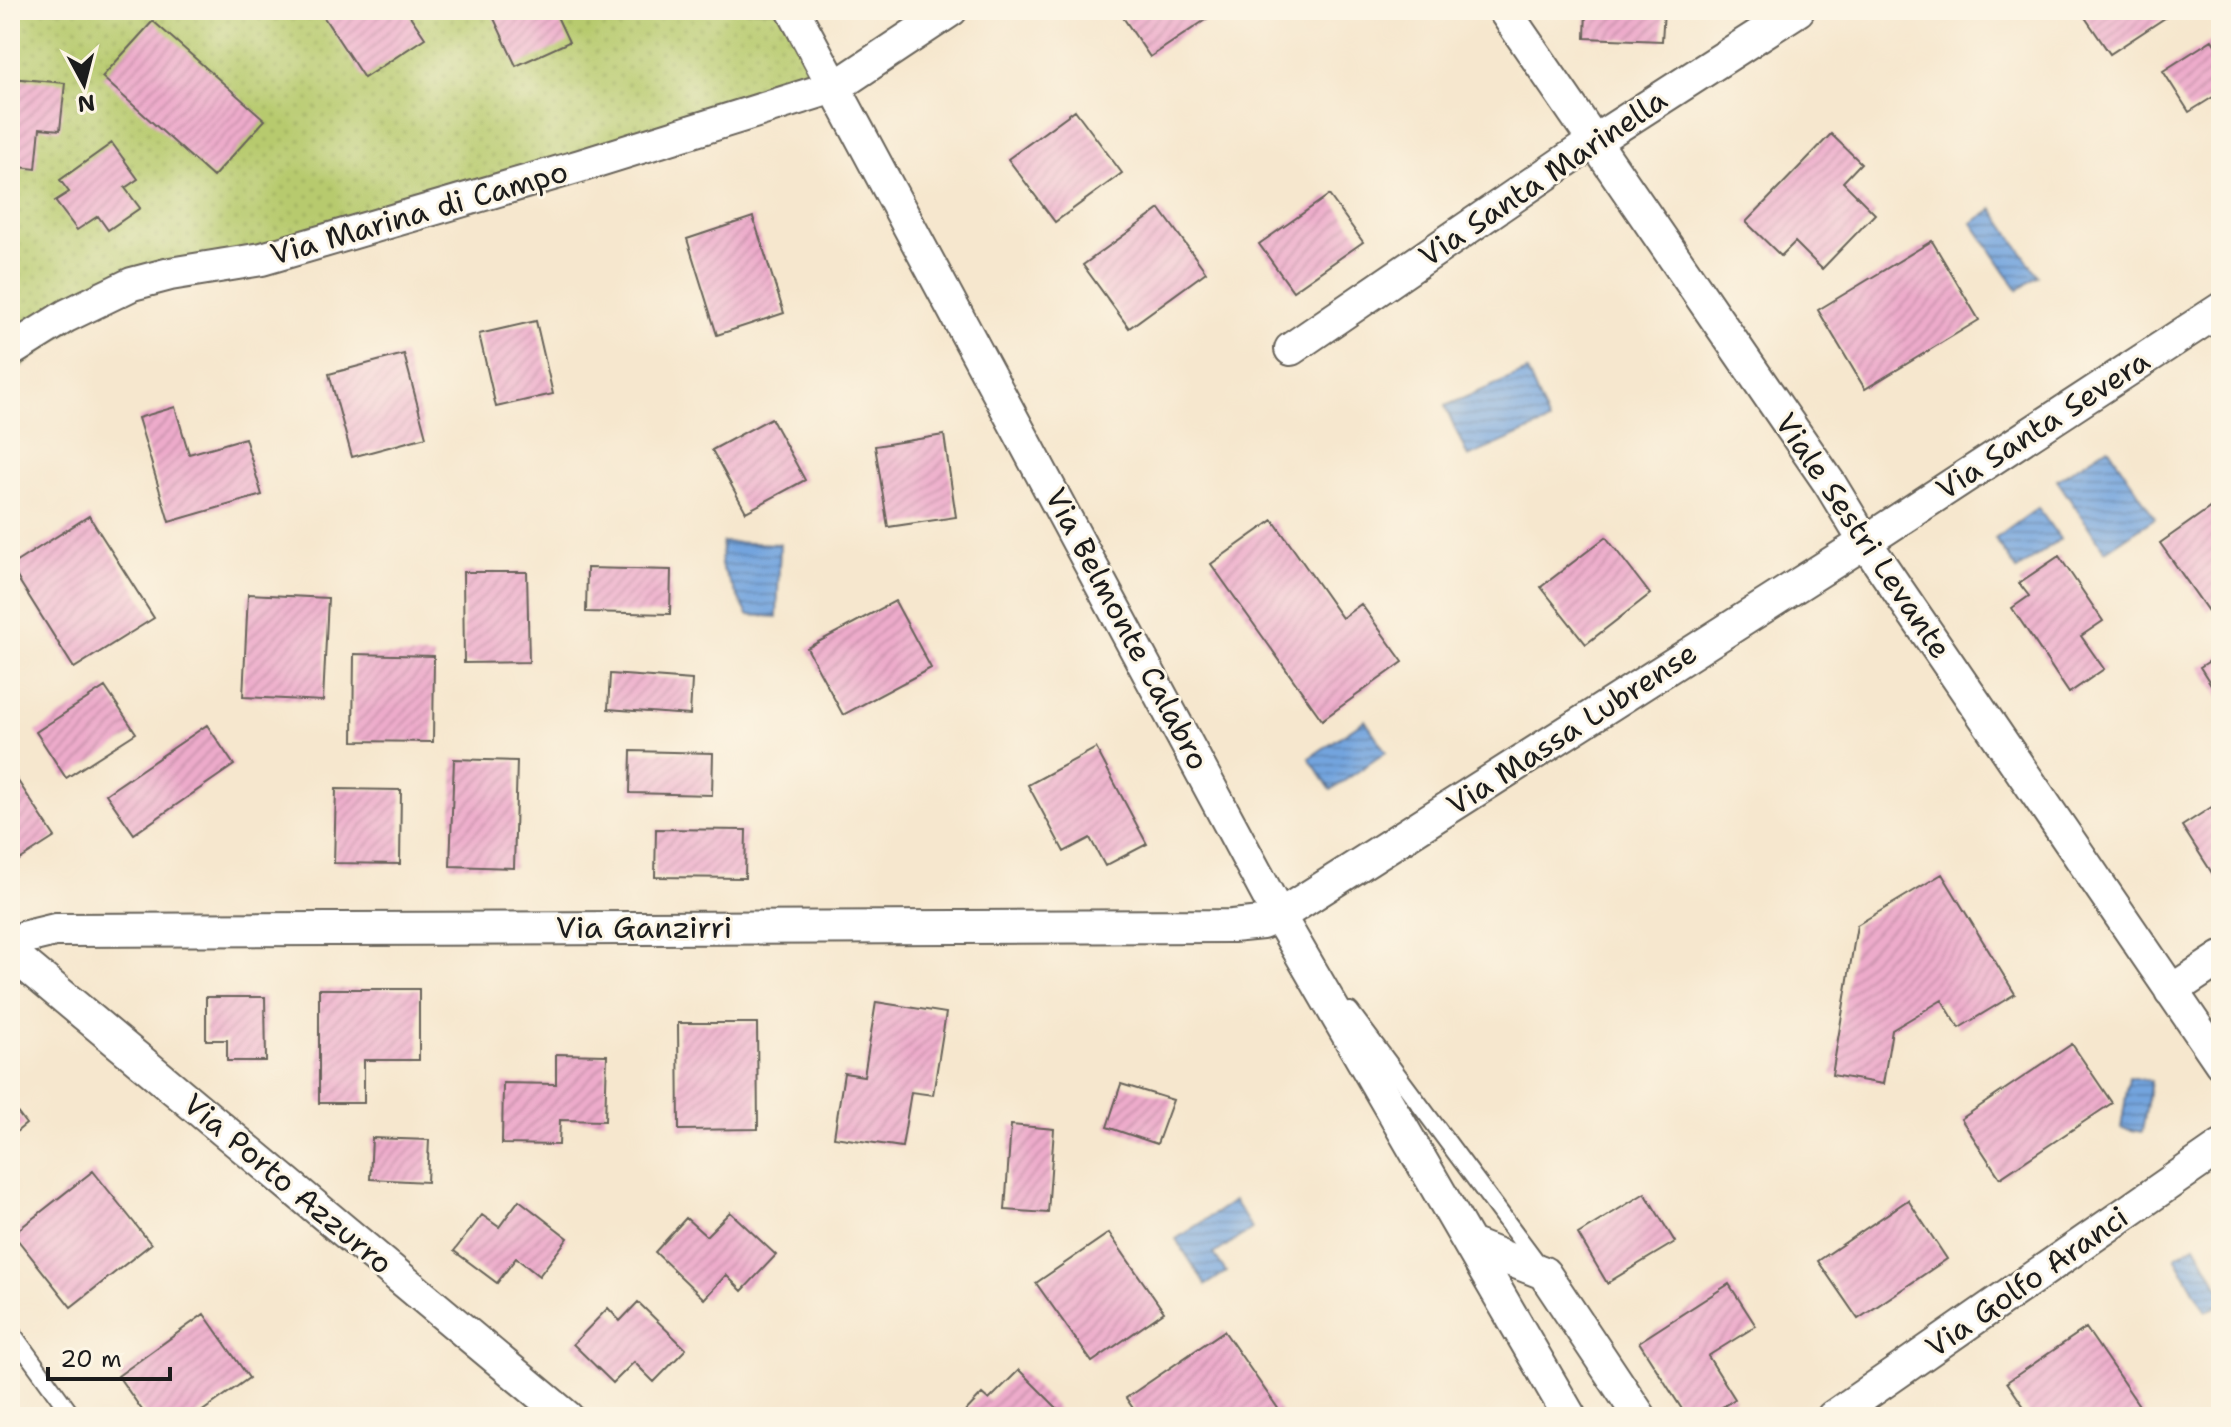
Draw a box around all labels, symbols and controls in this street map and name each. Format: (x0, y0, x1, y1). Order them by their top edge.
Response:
north arrow (44, 44, 124, 124)
street label: Via Santa Marinella (1411, 79, 1675, 276)
text: N (76, 88, 97, 119)
street label: Via Marina di Campo (265, 150, 572, 275)
street label: Via Santa Severa (1928, 340, 2158, 509)
street label: Viale Sestri Levante (1766, 405, 1961, 667)
street label: Via Belmonte Calabro (1036, 481, 1219, 777)
street label: Via Massa Lubrense (1439, 632, 1705, 825)
street label: Via Ganzirri (556, 907, 732, 948)
street label: Via Porto Azzurro (175, 1084, 402, 1283)
street label: Via Golfo Aranci (1917, 1196, 2136, 1367)
scale bar (48, 1331, 170, 1381)
text: 20 m (60, 1343, 122, 1375)

